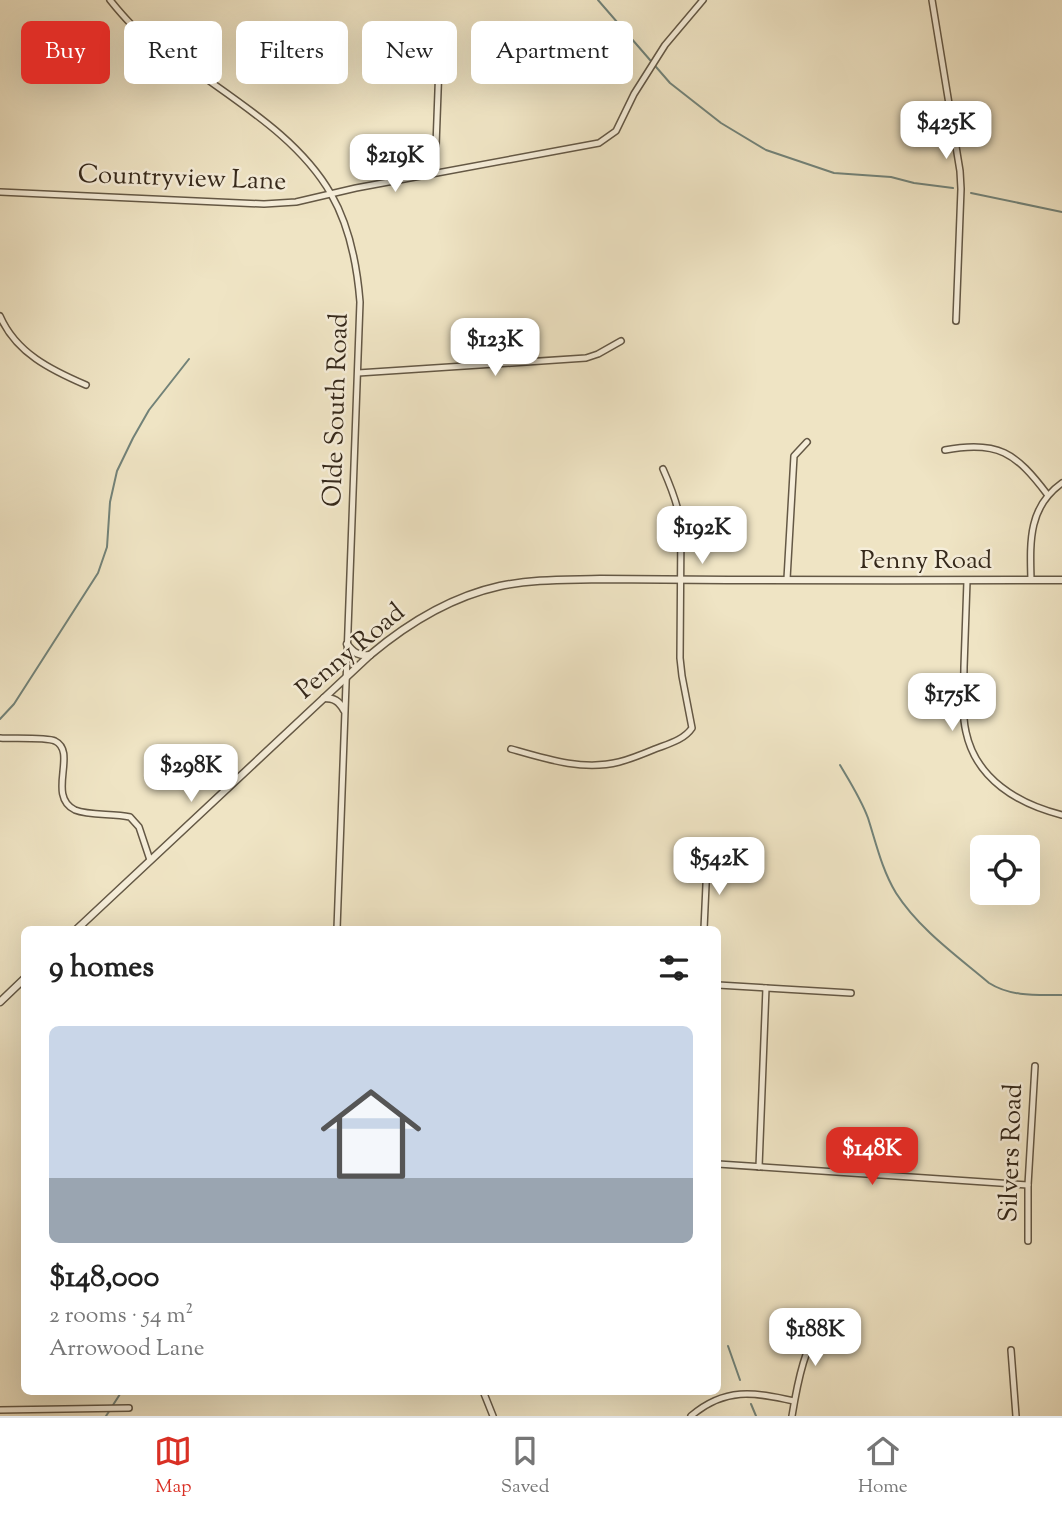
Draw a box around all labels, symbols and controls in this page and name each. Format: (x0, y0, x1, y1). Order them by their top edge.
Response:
chip: Buy (21, 21, 110, 84)
chip: Rent (124, 21, 222, 84)
chip: Filters (236, 21, 348, 84)
chip: New (362, 21, 457, 84)
chip: Apartment (471, 21, 633, 84)
pin: $425K (897, 102, 995, 161)
text: $425K (916, 107, 976, 140)
pin: $219K (346, 134, 444, 194)
text: $219K (366, 140, 424, 173)
street label: Countryview Lane (77, 157, 287, 201)
street label: Olde South Road (315, 312, 359, 508)
pin: $123K (446, 318, 544, 378)
text: $123K (467, 324, 523, 357)
pin: $192K (653, 506, 751, 566)
text: $192K (673, 512, 731, 545)
street label: Penny Road (860, 543, 993, 580)
street label: Penny Road (288, 595, 414, 709)
pin: $175K (903, 674, 1001, 733)
text: $175K (924, 679, 980, 712)
pin: $298K (142, 744, 240, 804)
text: $298K (160, 750, 222, 783)
map controls (970, 835, 1040, 905)
button: locate (970, 835, 1040, 905)
pin: $542K (670, 838, 768, 897)
text: $542K (689, 843, 749, 876)
text: 9 homes (49, 947, 154, 990)
icon: filters (655, 949, 693, 987)
icon: home (308, 1071, 434, 1197)
street label: Silvers Road (991, 1083, 1033, 1223)
pin: $148K (823, 1128, 921, 1187)
text: $148K (842, 1133, 902, 1166)
text: $148,000 (49, 1257, 159, 1300)
text: 2 rooms · 54 m² (49, 1300, 193, 1333)
pin: $188K (766, 1308, 864, 1368)
text: $188K (785, 1314, 845, 1347)
text: Arrowood Lane (49, 1333, 205, 1366)
tab: Map (154, 1432, 192, 1501)
tab: Saved (501, 1432, 549, 1501)
tab: Home (858, 1432, 908, 1501)

